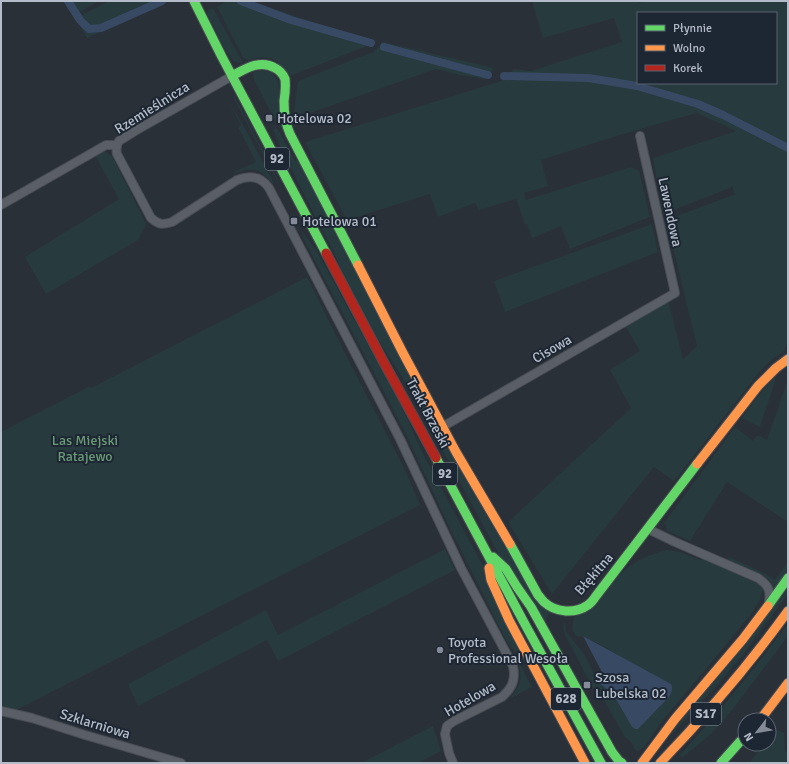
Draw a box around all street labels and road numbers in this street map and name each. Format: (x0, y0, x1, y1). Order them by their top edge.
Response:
street label: Rzemieślnicza (111, 78, 193, 138)
road number: 92 (265, 148, 289, 170)
street label: Lawendowa (654, 176, 686, 248)
street label: Cisowa (529, 331, 575, 367)
street label: Trakt Brzeski (402, 375, 454, 451)
road number: 92 (433, 463, 457, 485)
street label: Błękitna (571, 549, 617, 599)
street label: Hotelowa (441, 677, 499, 721)
road number: 628 (551, 688, 581, 710)
road number: S17 (691, 703, 721, 725)
street label: Szklarniowa (58, 705, 132, 743)

